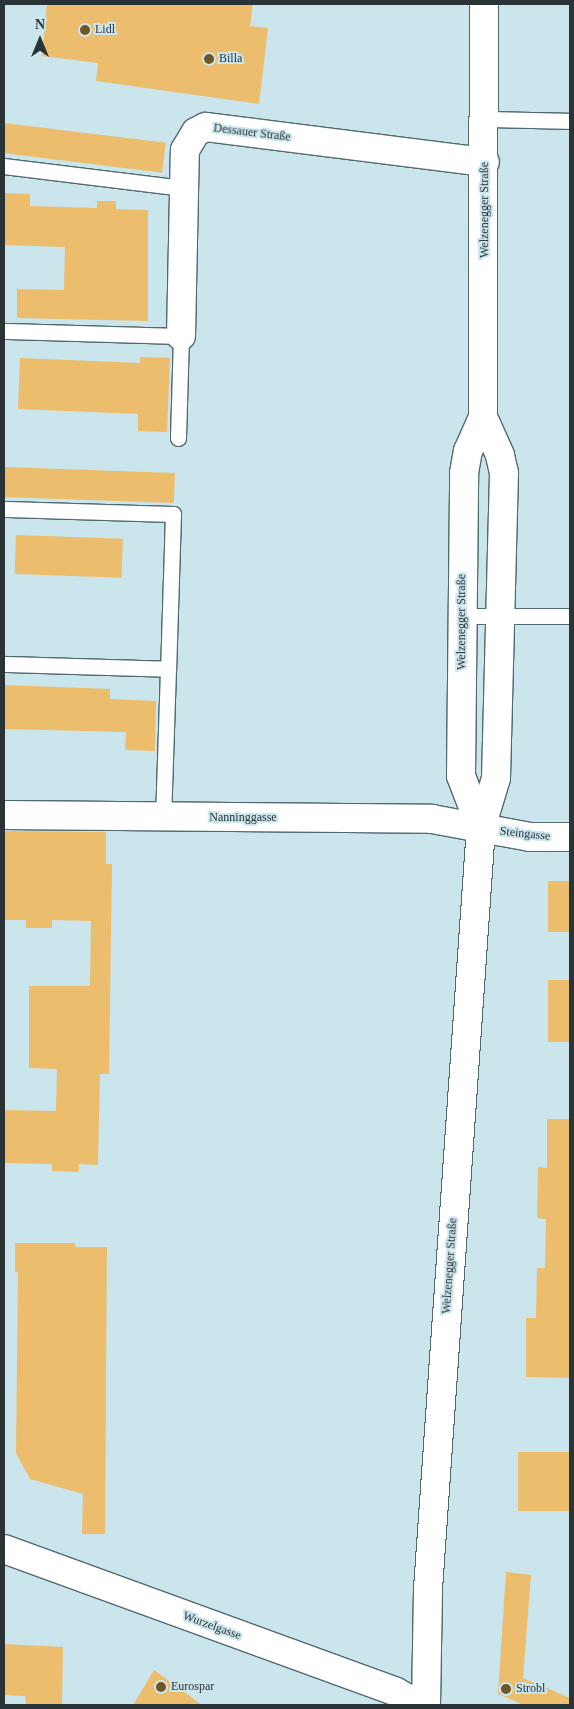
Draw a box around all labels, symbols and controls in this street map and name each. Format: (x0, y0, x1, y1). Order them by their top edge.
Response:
north arrow (15, 15, 65, 65)
text: N (35, 17, 45, 32)
place label: Lidl (95, 23, 115, 37)
marker: Lidl (79, 24, 91, 36)
place label: Billa (219, 52, 242, 66)
marker: Billa (203, 53, 215, 65)
street label: Dessauer Straße (213, 121, 291, 145)
street label: Welzenegger Straße (478, 162, 492, 258)
street label: Welzenegger Straße (455, 574, 469, 670)
street label: Nanninggasse (209, 811, 277, 825)
street label: Steingasse (499, 824, 551, 844)
street label: Welzenegger Straße (439, 1218, 461, 1314)
street label: Wurzelgasse (181, 1609, 243, 1643)
place label: Eurospar (171, 1680, 214, 1694)
marker: Eurospar (155, 1681, 167, 1693)
place label: Strobl (516, 1682, 545, 1696)
marker: Strobl (500, 1683, 512, 1695)

